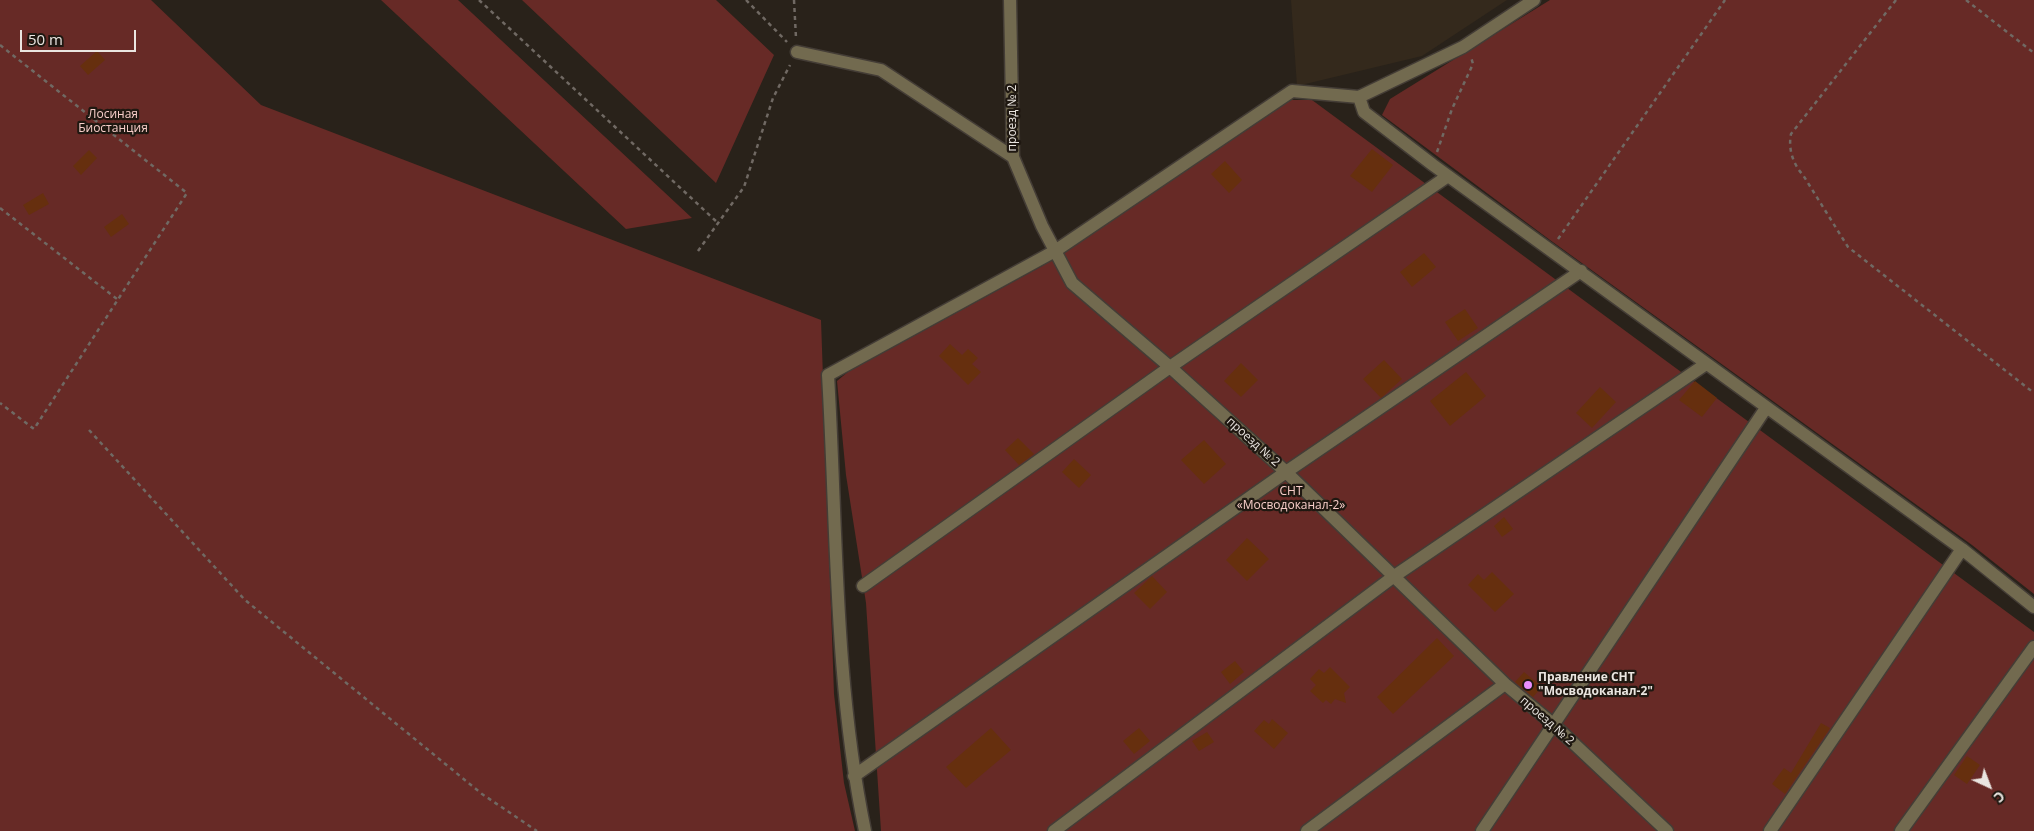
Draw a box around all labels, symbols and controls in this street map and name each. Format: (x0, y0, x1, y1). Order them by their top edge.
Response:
scale bar (22, 20, 139, 52)
text: 50 m (28, 29, 63, 49)
street label: проезд № 2 (1006, 85, 1020, 151)
park label: Лосиная Биостанция (78, 108, 148, 136)
street label: проезд № 2 (1223, 414, 1283, 470)
park label: СНТ «Мосводоканал-2» (1237, 485, 1345, 513)
place label: Правление СНТ "Мосводоканал-2" (1538, 671, 1653, 699)
marker: Правление СНТ "Мосводоканал-2" (1522, 679, 1534, 691)
street label: проезд № 2 (1517, 694, 1577, 748)
north arrow (1964, 761, 2014, 811)
text: С (1990, 787, 2009, 807)

